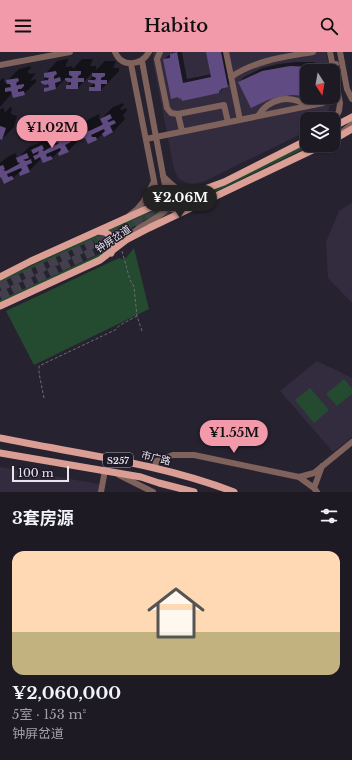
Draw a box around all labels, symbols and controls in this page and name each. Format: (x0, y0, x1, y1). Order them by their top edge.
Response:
icon: menu (12, 15, 34, 37)
text: Habito (144, 15, 208, 37)
icon: search (318, 15, 340, 37)
north arrow (300, 64, 340, 104)
map controls (300, 64, 340, 152)
button: layers (300, 112, 340, 152)
pin: ¥1.02M (19, 115, 85, 149)
text: ¥1.02M (25, 119, 79, 136)
pin: ¥2.06M (147, 185, 213, 219)
text: ¥2.06M (152, 189, 208, 206)
street label: 钟屏岔道 (93, 222, 133, 256)
pin: ¥1.55M (201, 420, 267, 454)
text: ¥1.55M (209, 424, 259, 441)
street label: 市广路 (140, 448, 172, 468)
road number: S257 (103, 453, 133, 467)
scale bar (12, 464, 69, 483)
text: 100 m (18, 466, 54, 480)
icon: filters (318, 505, 340, 527)
text: 3套房源 (12, 508, 74, 529)
icon: home (140, 577, 212, 649)
text: ¥2,060,000 (12, 683, 121, 704)
text: 5室 · 153 m² (12, 706, 86, 723)
text: 钟屏岔道 (12, 725, 64, 742)

